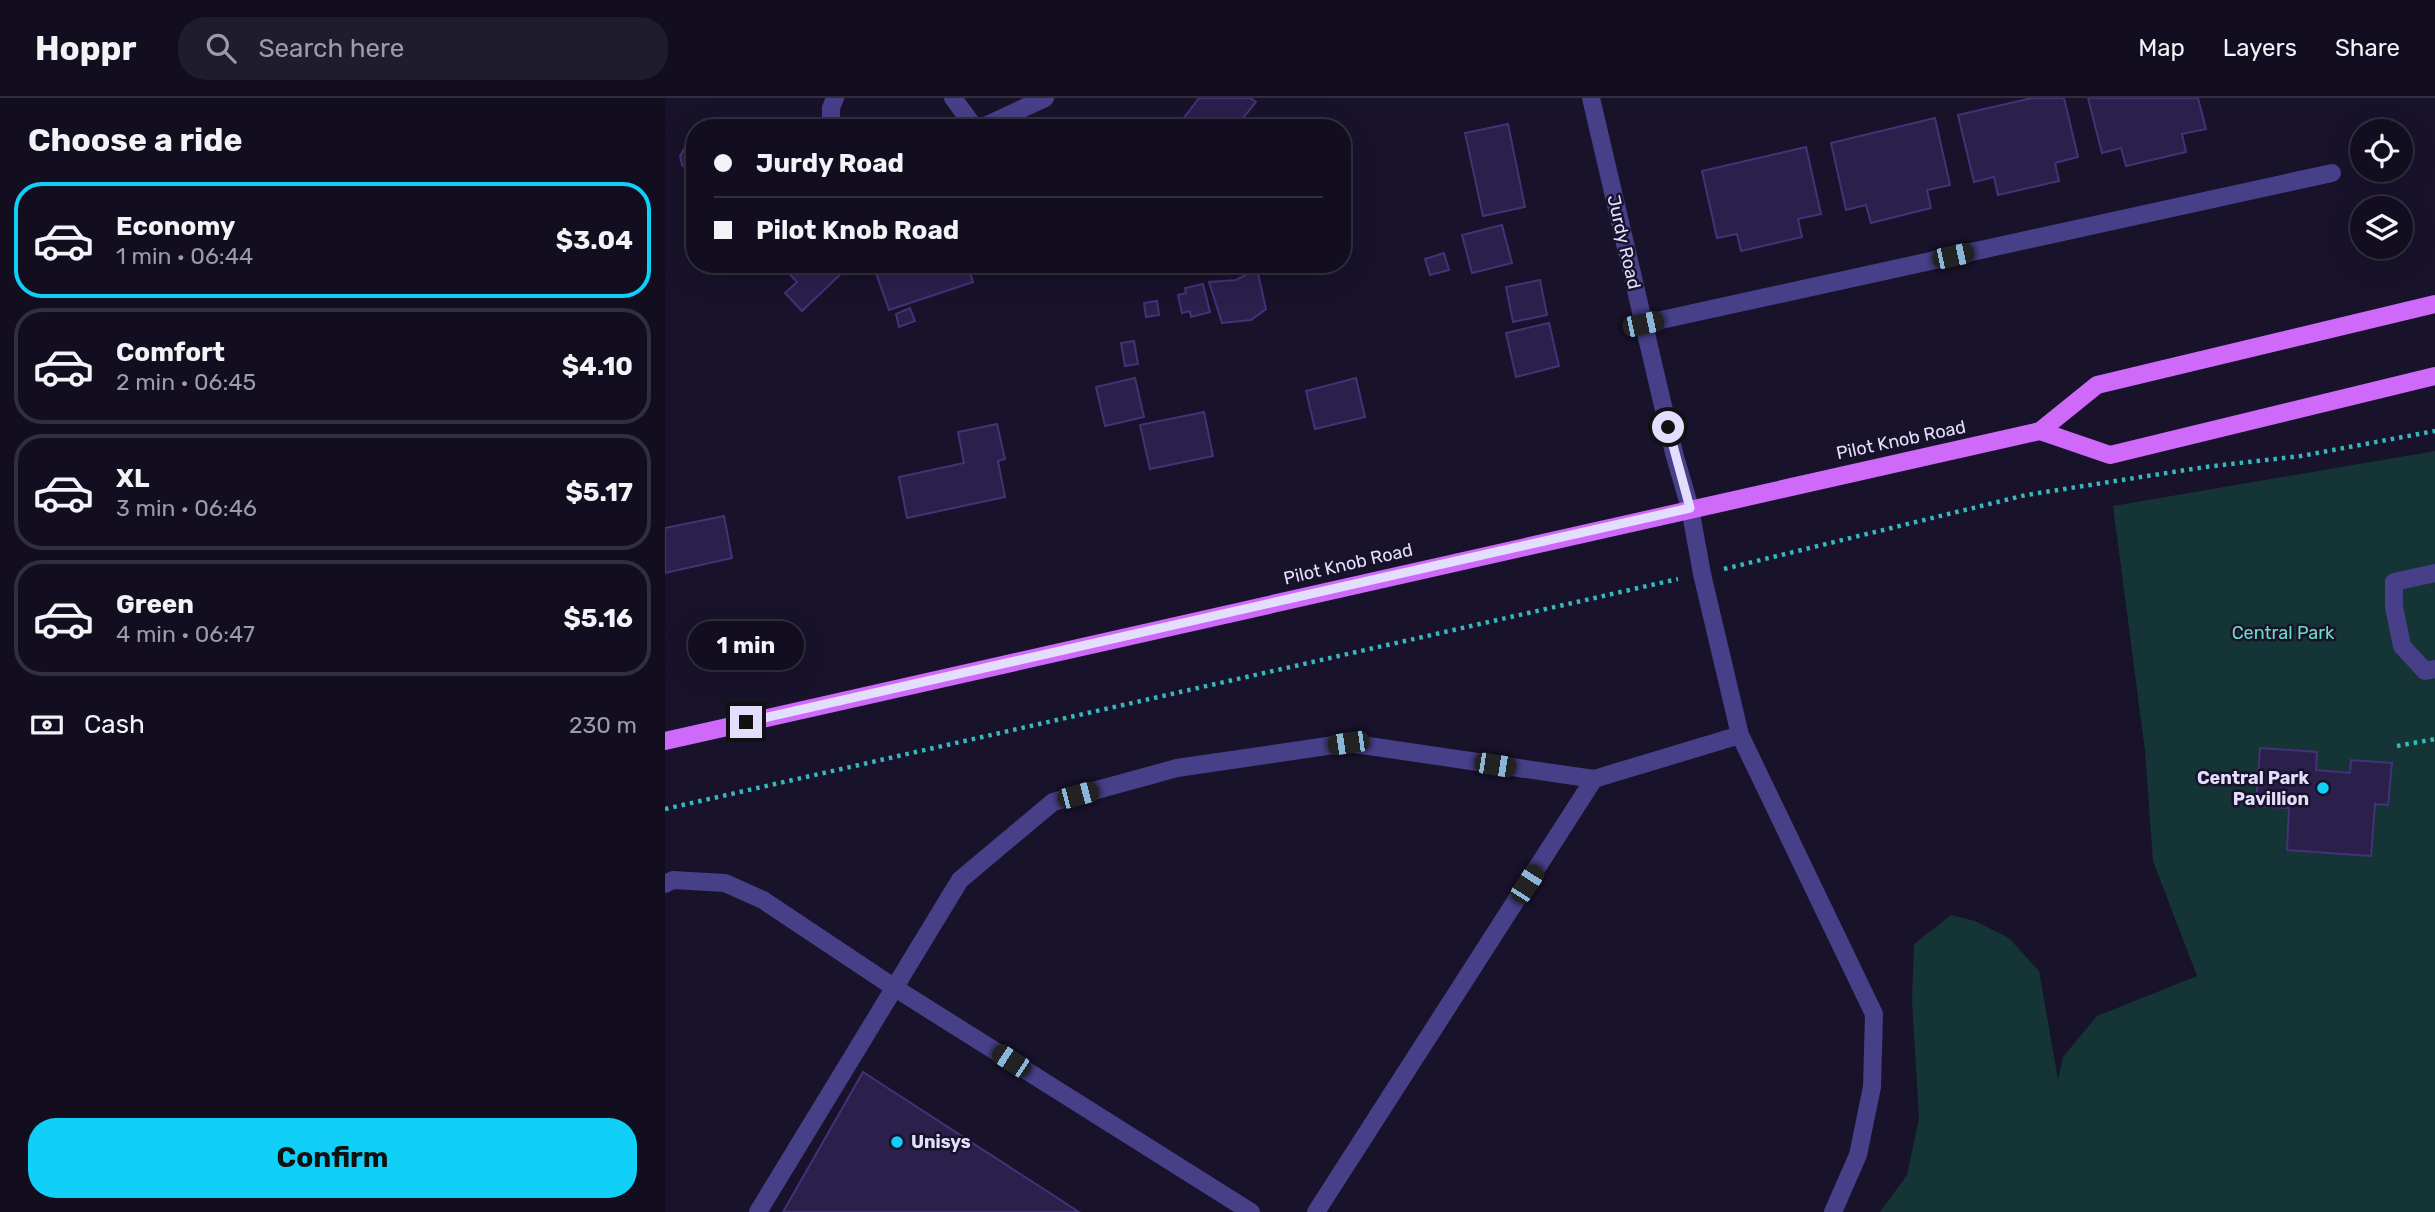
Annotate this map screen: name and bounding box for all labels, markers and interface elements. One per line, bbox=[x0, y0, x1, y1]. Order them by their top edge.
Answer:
search box bbox=[178, 17, 668, 80]
text: Hoppr bbox=[35, 29, 136, 68]
icon: search bbox=[202, 29, 240, 67]
text: Search here bbox=[258, 33, 404, 64]
text: Map bbox=[2138, 34, 2185, 62]
text: Layers bbox=[2223, 34, 2297, 62]
text: Share bbox=[2335, 34, 2400, 62]
map controls bbox=[2350, 119, 2413, 259]
button: locate bbox=[2350, 119, 2413, 182]
text: Choose a ride bbox=[28, 121, 242, 159]
text: Jurdy Road bbox=[756, 148, 904, 179]
street label: Jurdy Road bbox=[1602, 193, 1646, 291]
button: layers bbox=[2350, 196, 2413, 259]
icon: car bbox=[32, 209, 95, 272]
text: Economy bbox=[116, 211, 235, 242]
text: Pilot Knob Road bbox=[756, 215, 959, 246]
text: $3.04 bbox=[556, 225, 633, 256]
car bbox=[1931, 241, 1976, 271]
text: 1 min · 06:44 bbox=[116, 242, 253, 270]
car bbox=[1621, 309, 1666, 339]
icon: car bbox=[32, 335, 95, 398]
text: Comfort bbox=[116, 337, 225, 368]
text: $4.10 bbox=[562, 351, 633, 382]
text: 2 min · 06:45 bbox=[116, 368, 256, 396]
route start bbox=[1652, 411, 1684, 443]
street label: Pilot Knob Road bbox=[1834, 416, 1968, 464]
icon: car bbox=[32, 461, 95, 524]
text: XL bbox=[116, 463, 149, 494]
text: $5.17 bbox=[565, 477, 633, 508]
text: 3 min · 06:46 bbox=[116, 494, 257, 522]
street label: Pilot Knob Road bbox=[1281, 538, 1415, 590]
icon: car bbox=[32, 587, 95, 650]
text: Green bbox=[116, 589, 194, 620]
text: $5.16 bbox=[563, 603, 633, 634]
text: 4 min · 06:47 bbox=[116, 620, 255, 648]
callout: 1 min bbox=[688, 620, 804, 670]
park label: Central Park bbox=[2232, 622, 2335, 644]
text: 1 min bbox=[717, 631, 775, 659]
icon: cash bbox=[28, 706, 66, 744]
route end bbox=[730, 706, 762, 738]
text: Cash bbox=[84, 709, 145, 740]
text: 230 m bbox=[569, 711, 637, 739]
car bbox=[1326, 730, 1371, 756]
car bbox=[1473, 751, 1518, 779]
place label: Central Park Pavillion bbox=[2197, 767, 2309, 810]
car bbox=[1055, 779, 1102, 811]
marker: Central Park Pavillion bbox=[2315, 780, 2331, 796]
car bbox=[1507, 861, 1548, 907]
car bbox=[988, 1041, 1035, 1081]
button: Confirm bbox=[28, 1118, 637, 1198]
place label: Unisys bbox=[911, 1131, 971, 1153]
marker: Unisys bbox=[889, 1134, 905, 1150]

